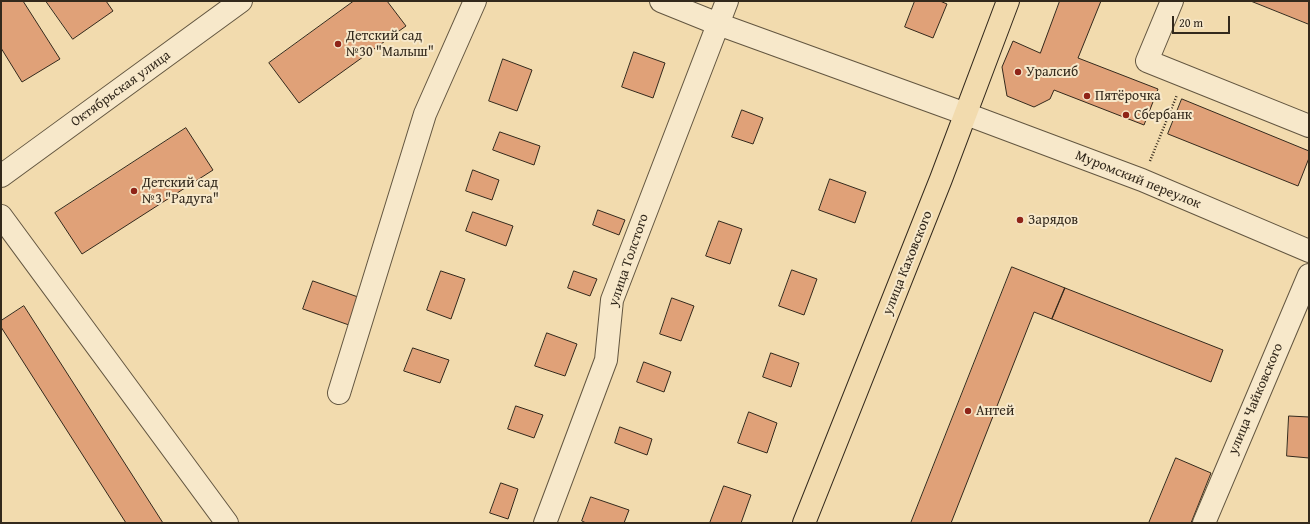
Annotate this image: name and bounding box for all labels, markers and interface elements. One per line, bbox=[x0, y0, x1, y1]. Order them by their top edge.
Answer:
scale bar bbox=[1174, 8, 1232, 34]
text: 20 m bbox=[1179, 14, 1203, 31]
place label: Детский сад №30 "Малыш" bbox=[346, 28, 434, 60]
marker: Детский сад №30 "Малыш" bbox=[333, 39, 343, 49]
street label: Октябрьская улица bbox=[68, 47, 174, 131]
place label: Уралсиб bbox=[1026, 64, 1078, 80]
marker: Уралсиб bbox=[1013, 67, 1023, 77]
place label: Пятёрочка bbox=[1095, 88, 1161, 104]
marker: Пятёрочка bbox=[1082, 91, 1092, 101]
place label: Сбербанк bbox=[1134, 107, 1192, 123]
marker: Сбербанк bbox=[1121, 110, 1131, 120]
street label: Муромский переулок bbox=[1073, 147, 1203, 213]
place label: Детский сад №3 "Радуга" bbox=[142, 175, 219, 208]
marker: Детский сад №3 "Радуга" bbox=[129, 186, 139, 196]
street label: улица Каховского bbox=[879, 208, 937, 318]
street label: улица Толстого bbox=[605, 212, 653, 308]
place label: Зарядов bbox=[1028, 212, 1078, 228]
marker: Зарядов bbox=[1015, 215, 1025, 225]
street label: улица Чайковского bbox=[1225, 341, 1287, 457]
place label: Антей bbox=[976, 403, 1014, 419]
marker: Антей bbox=[963, 406, 973, 416]

